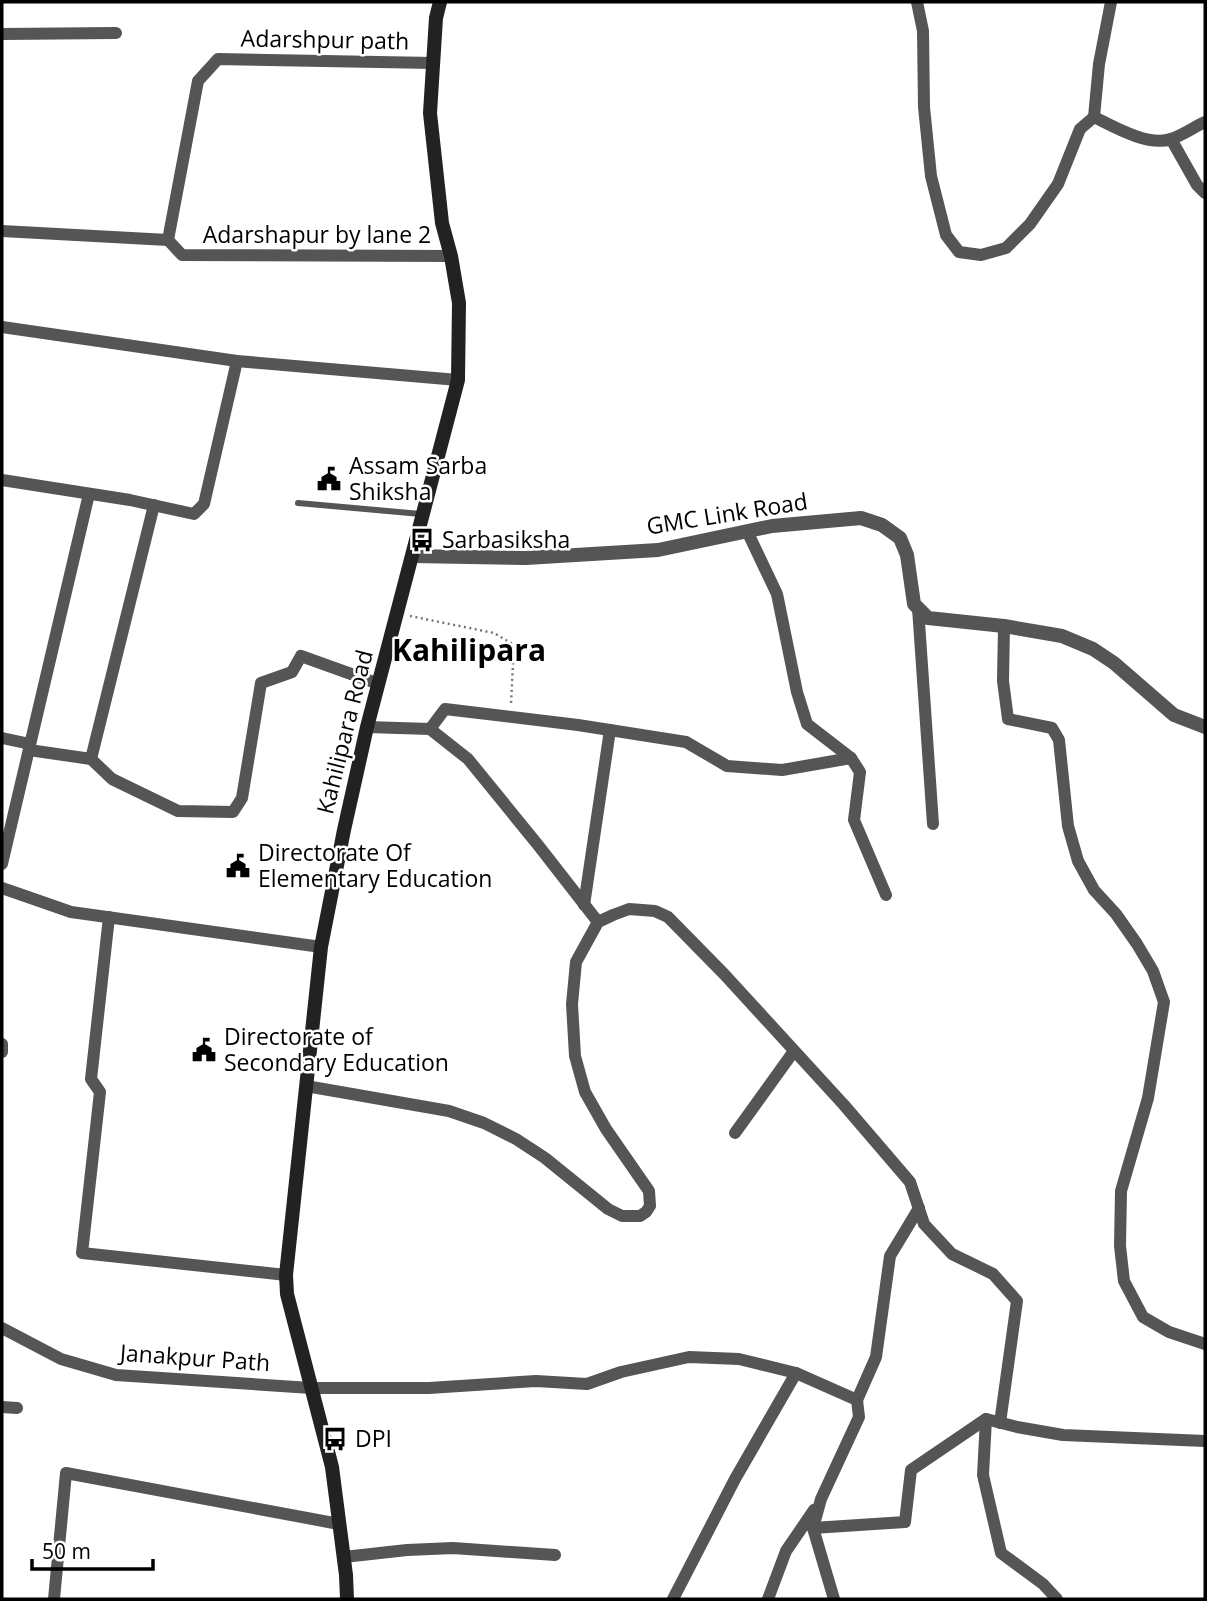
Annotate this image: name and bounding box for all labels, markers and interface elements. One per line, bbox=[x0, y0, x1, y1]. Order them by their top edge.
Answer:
street label: Adarshpur path bbox=[240, 22, 410, 56]
street label: Adarshapur by lane 2 bbox=[203, 218, 431, 250]
place label: Assam Sarba Shiksha bbox=[349, 449, 487, 507]
public building icon: Assam Sarba Shiksha bbox=[315, 465, 343, 493]
street label: GMC Link Road bbox=[644, 484, 810, 542]
place label: Sarbasiksha bbox=[442, 523, 570, 555]
bus stop icon: Sarbasiksha bbox=[408, 526, 436, 554]
district label: Kahilipara bbox=[392, 629, 546, 670]
street label: Kahilipara Road bbox=[308, 646, 380, 817]
place label: Directorate Of Elementary Education bbox=[258, 836, 492, 894]
public building icon: Directorate Of Elementary Education bbox=[224, 852, 252, 880]
place label: Directorate of Secondary Education bbox=[224, 1020, 449, 1078]
public building icon: Directorate of Secondary Education bbox=[190, 1036, 218, 1064]
street label: Janakpur Path bbox=[117, 1336, 271, 1378]
place label: DPI bbox=[355, 1422, 392, 1454]
bus stop icon: DPI bbox=[321, 1425, 349, 1453]
scale bar bbox=[32, 1528, 152, 1572]
text: 50 m bbox=[42, 1537, 91, 1565]

